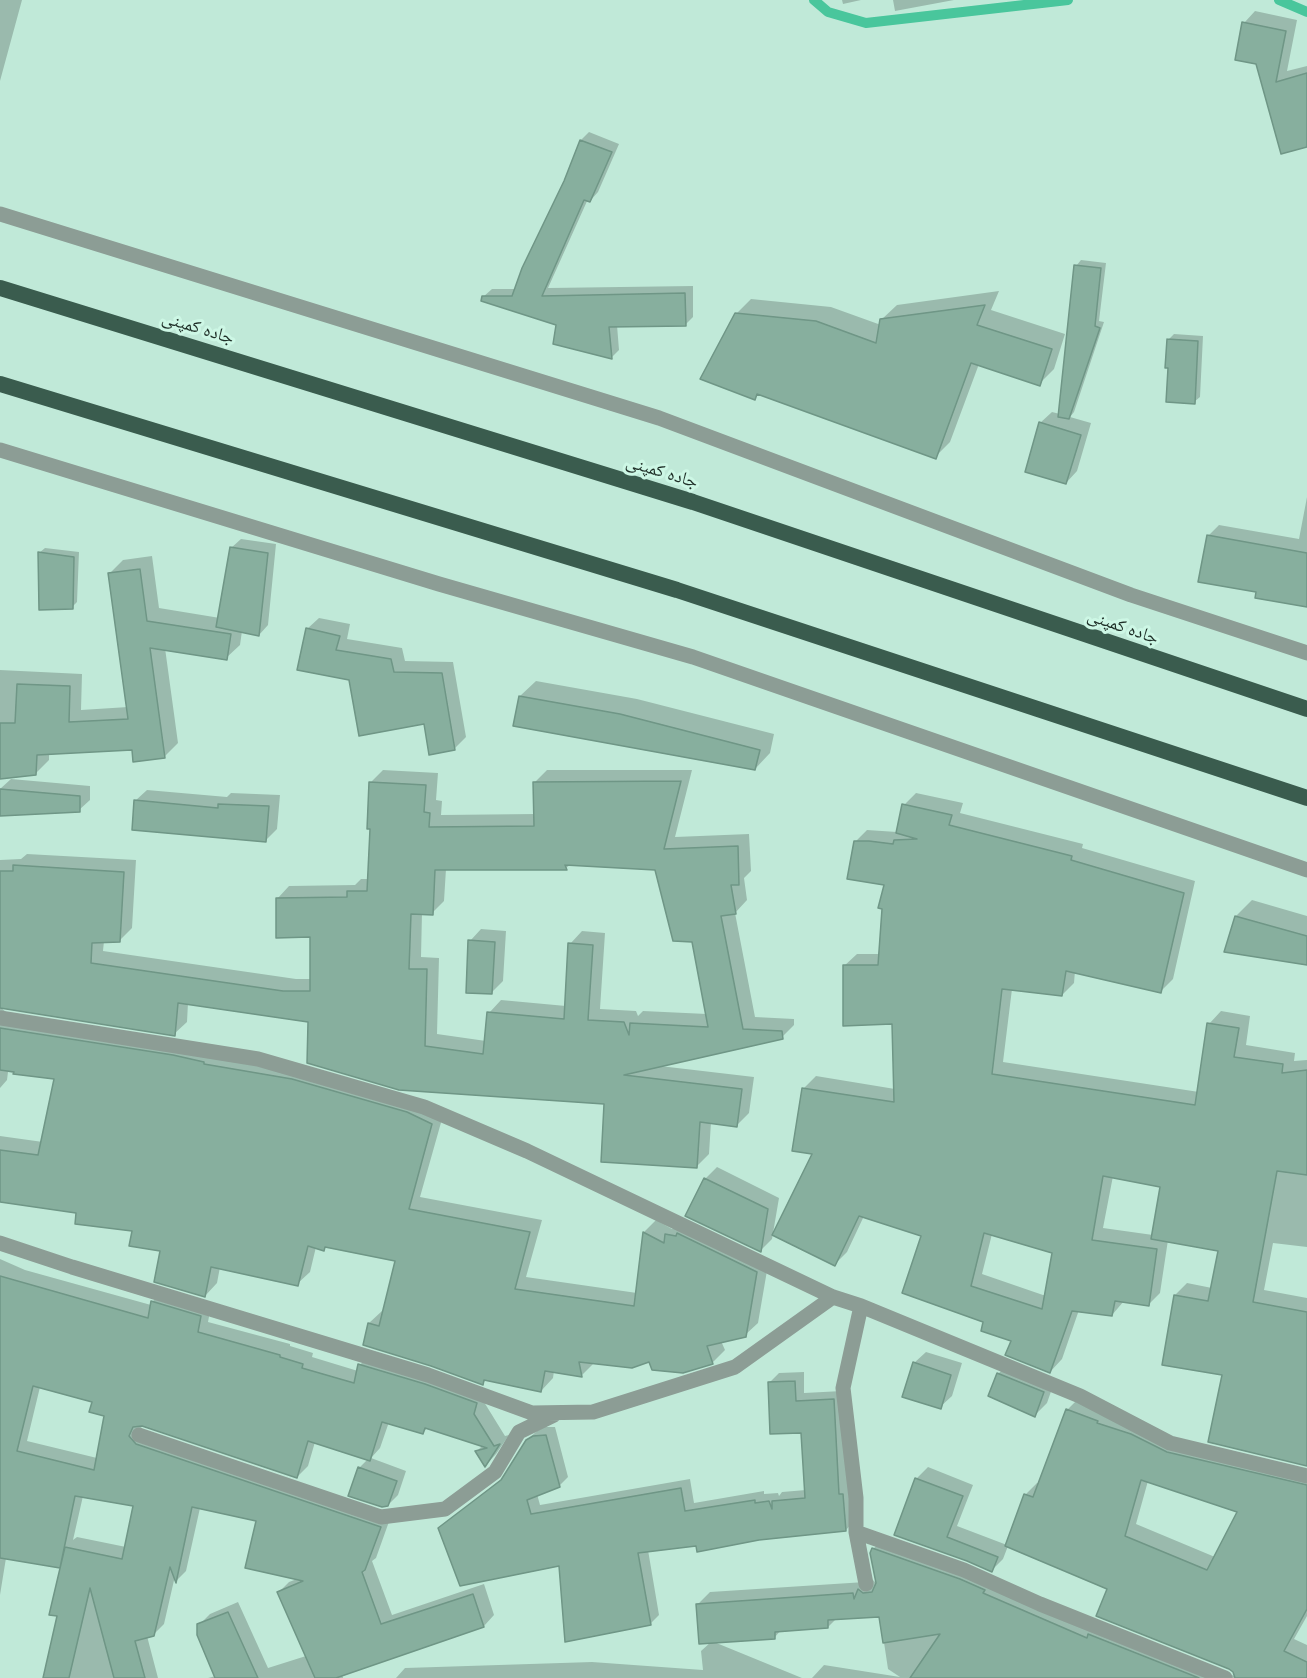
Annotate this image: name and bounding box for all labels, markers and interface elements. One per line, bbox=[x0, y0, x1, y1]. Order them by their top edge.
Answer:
street label: جاده کمپنی bbox=[159, 307, 237, 349]
street label: جاده کمپنی bbox=[623, 451, 701, 493]
street label: جاده کمپنی bbox=[1085, 605, 1161, 649]

